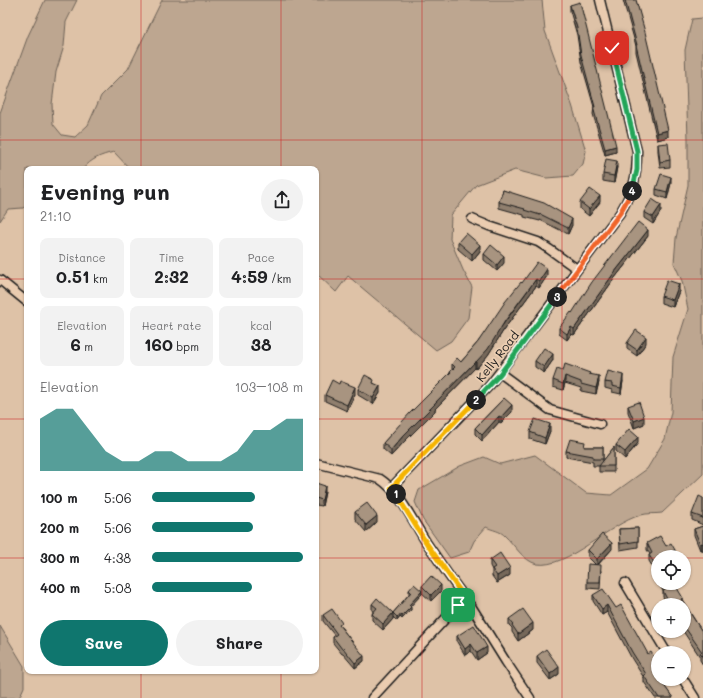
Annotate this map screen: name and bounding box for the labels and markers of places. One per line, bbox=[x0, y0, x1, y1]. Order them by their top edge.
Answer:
pin bbox=[595, 31, 629, 65]
pin: 4 bbox=[622, 181, 642, 201]
pin: 3 bbox=[547, 287, 567, 307]
pin: 2 bbox=[466, 390, 486, 410]
pin: 1 bbox=[386, 484, 406, 504]
pin bbox=[441, 588, 475, 622]

